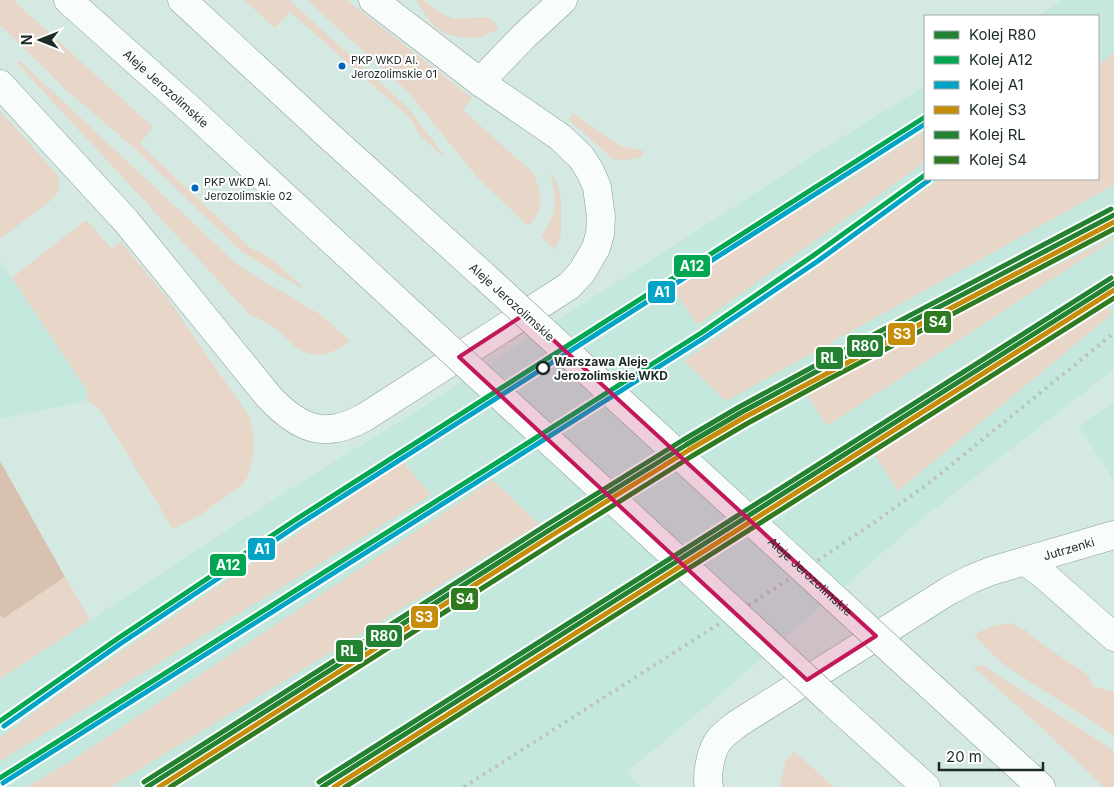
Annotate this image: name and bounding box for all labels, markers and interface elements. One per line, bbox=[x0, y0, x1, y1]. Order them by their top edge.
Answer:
north arrow bbox=[15, 15, 65, 65]
legend bbox=[924, 15, 1099, 180]
text: Kolej R80 bbox=[969, 25, 1036, 44]
text: N bbox=[18, 35, 35, 45]
street label: Aleje Jerozolimskie bbox=[121, 46, 212, 130]
text: Kolej A12 bbox=[969, 50, 1033, 69]
place label: PKP WKD Al. Jerozolimskie 01 bbox=[351, 53, 437, 81]
marker: PKP WKD Al. Jerozolimskie 01 bbox=[337, 61, 347, 71]
text: Kolej A1 bbox=[969, 75, 1024, 94]
text: Kolej S3 bbox=[969, 100, 1027, 119]
text: Kolej RL bbox=[969, 125, 1026, 144]
text: Kolej S4 bbox=[969, 150, 1027, 169]
place label: PKP WKD Al. Jerozolimskie 02 bbox=[204, 175, 292, 203]
marker: PKP WKD Al. Jerozolimskie 02 bbox=[190, 183, 200, 193]
line badge: A12 bbox=[673, 254, 711, 278]
text: A12 bbox=[680, 257, 704, 274]
street label: Aleje Jerozolimskie bbox=[466, 260, 558, 344]
line badge: A1 bbox=[647, 280, 676, 304]
text: A1 bbox=[654, 283, 670, 300]
line badge: S4 bbox=[923, 310, 952, 334]
text: S4 bbox=[929, 313, 947, 330]
line badge: S3 bbox=[887, 322, 916, 346]
text: S3 bbox=[893, 325, 911, 342]
line badge: R80 bbox=[846, 334, 884, 358]
text: R80 bbox=[851, 337, 879, 354]
line badge: RL bbox=[815, 346, 844, 370]
text: RL bbox=[820, 349, 838, 366]
place label: Warszawa Aleje Jerozolimskie WKD bbox=[554, 354, 668, 383]
marker: Warszawa Aleje Jerozolimskie WKD bbox=[536, 361, 550, 375]
street label: Aleje Jerozolimskie bbox=[765, 534, 856, 619]
street label: Jutrzenki bbox=[1041, 534, 1096, 563]
line badge: A1 bbox=[247, 537, 276, 561]
text: A1 bbox=[254, 540, 270, 557]
line badge: A12 bbox=[209, 553, 247, 577]
text: A12 bbox=[216, 556, 240, 573]
line badge: S4 bbox=[450, 587, 479, 611]
text: S4 bbox=[456, 590, 474, 607]
line badge: S3 bbox=[410, 605, 439, 629]
text: S3 bbox=[415, 608, 433, 625]
line badge: R80 bbox=[365, 624, 403, 648]
text: R80 bbox=[370, 627, 398, 644]
line badge: RL bbox=[335, 639, 364, 663]
text: RL bbox=[340, 642, 358, 659]
scale bar bbox=[939, 740, 1043, 772]
text: 20 m bbox=[946, 747, 982, 766]

